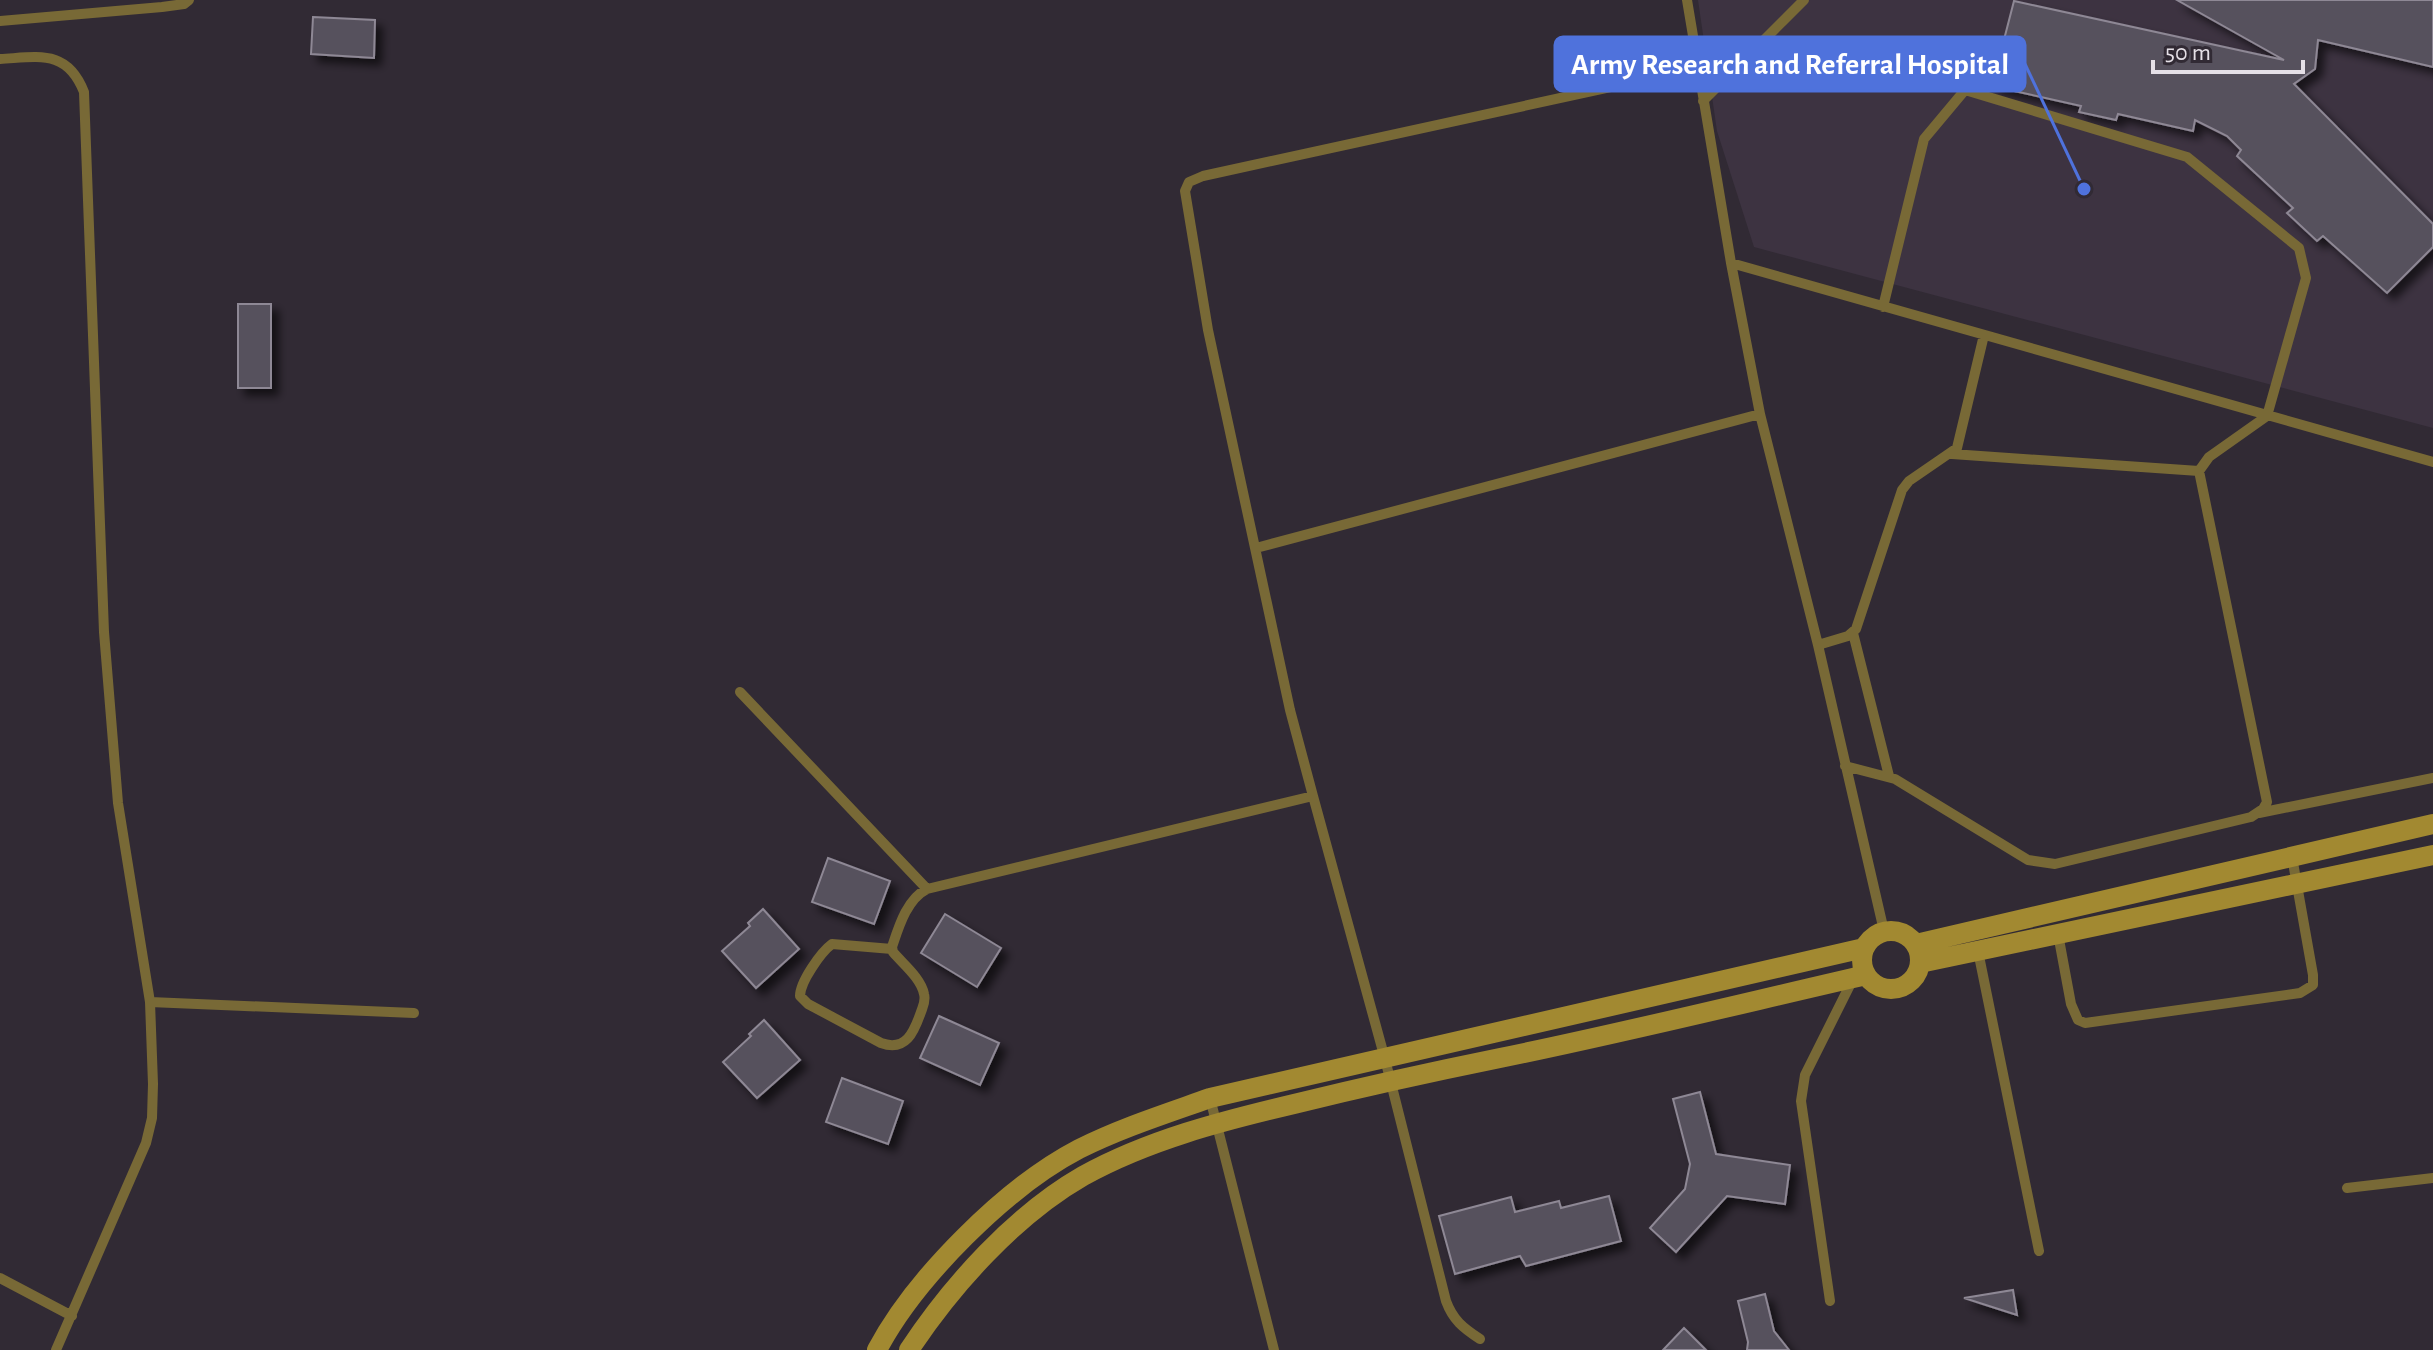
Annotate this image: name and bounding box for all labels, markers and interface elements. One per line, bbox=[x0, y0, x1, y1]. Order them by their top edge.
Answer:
scale bar bbox=[2153, 24, 2303, 74]
callout: Army Research and Referral Hospital bbox=[1555, 37, 2025, 91]
text: 50 m bbox=[2165, 41, 2211, 65]
text: Army Research and Referral Hospital bbox=[1571, 50, 2009, 80]

